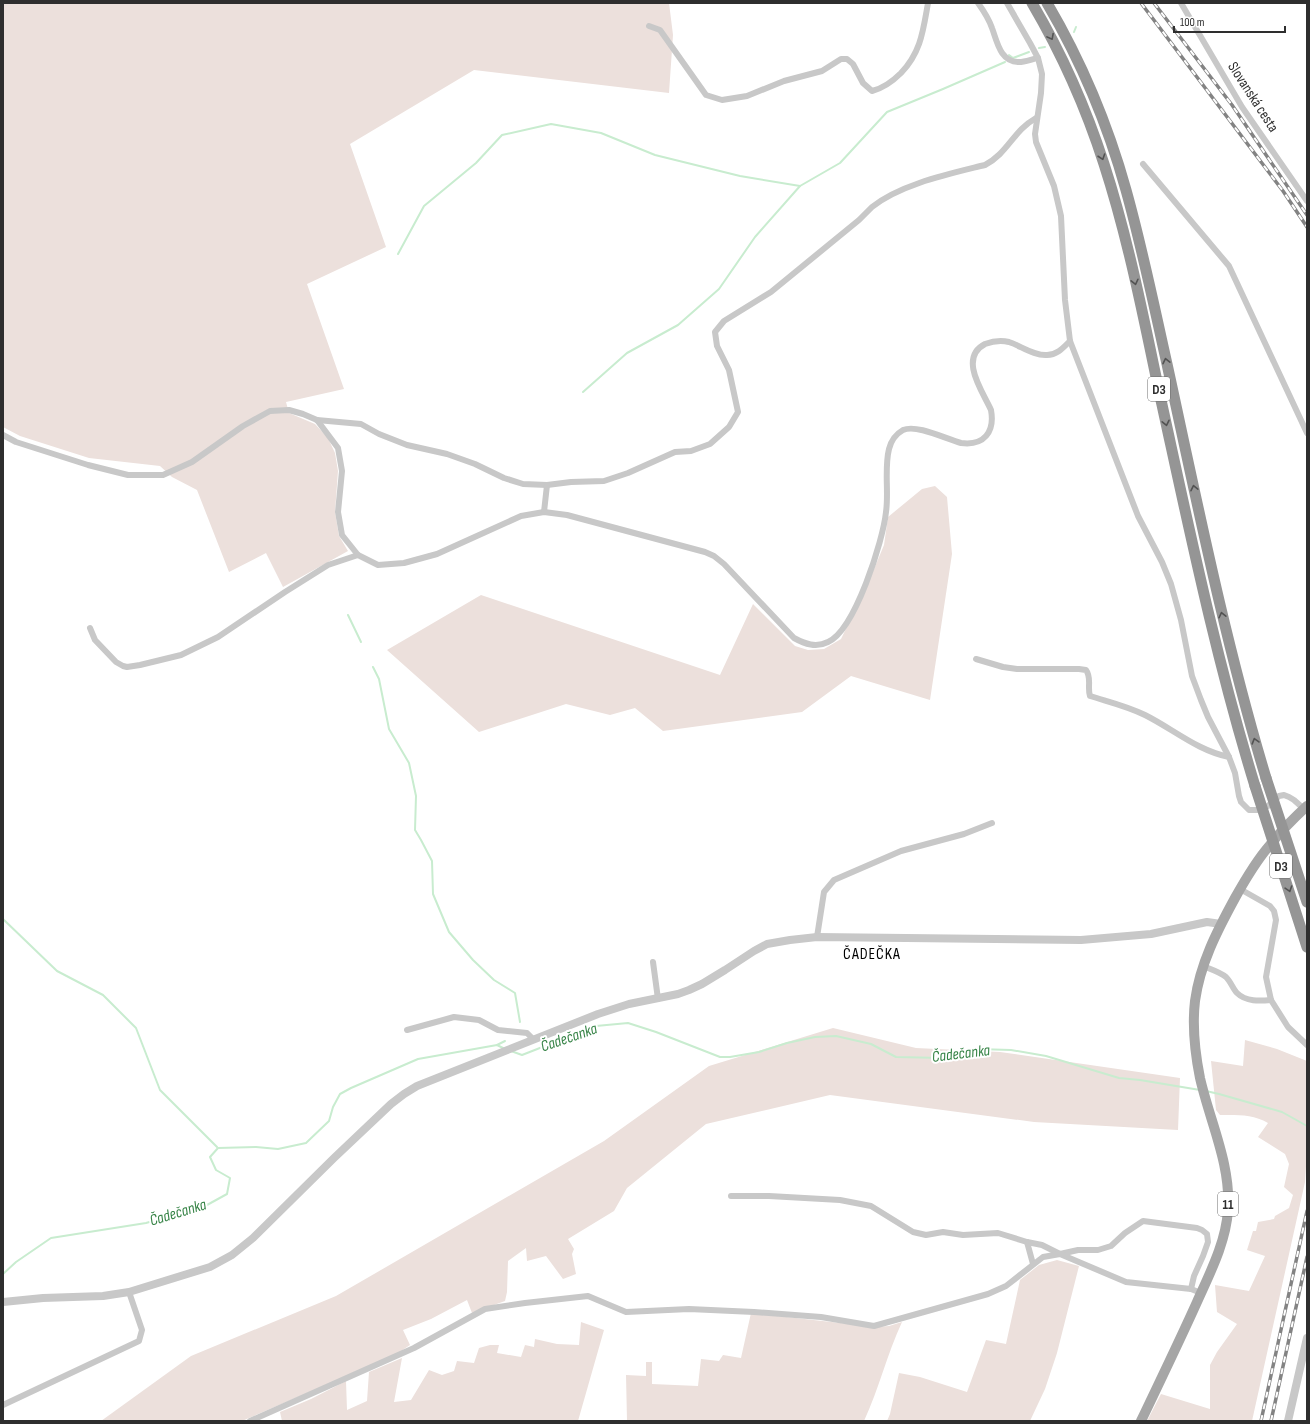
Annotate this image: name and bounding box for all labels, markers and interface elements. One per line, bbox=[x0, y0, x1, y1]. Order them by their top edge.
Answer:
scale bar bbox=[1174, 8, 1285, 34]
text: 100 m bbox=[1180, 15, 1205, 30]
one-way arrow bbox=[1046, 33, 1054, 40]
street label: Slovanská cesta bbox=[1223, 58, 1283, 136]
one-way arrow bbox=[1097, 153, 1106, 160]
one-way arrow bbox=[1131, 279, 1139, 285]
one-way arrow bbox=[1163, 358, 1171, 364]
road number: D3 bbox=[1148, 377, 1170, 401]
one-way arrow bbox=[1162, 420, 1170, 426]
one-way arrow bbox=[1191, 485, 1199, 491]
one-way arrow bbox=[1219, 612, 1227, 618]
one-way arrow bbox=[1251, 738, 1260, 745]
road number: D3 bbox=[1270, 854, 1292, 878]
one-way arrow bbox=[1284, 886, 1293, 893]
district label: ČADEČKA bbox=[843, 945, 901, 964]
water label: Čadečanka bbox=[538, 1019, 600, 1056]
water label: Čadečanka bbox=[931, 1041, 992, 1067]
road number: 11 bbox=[1218, 1192, 1238, 1216]
water label: Čadečanka bbox=[147, 1195, 209, 1231]

